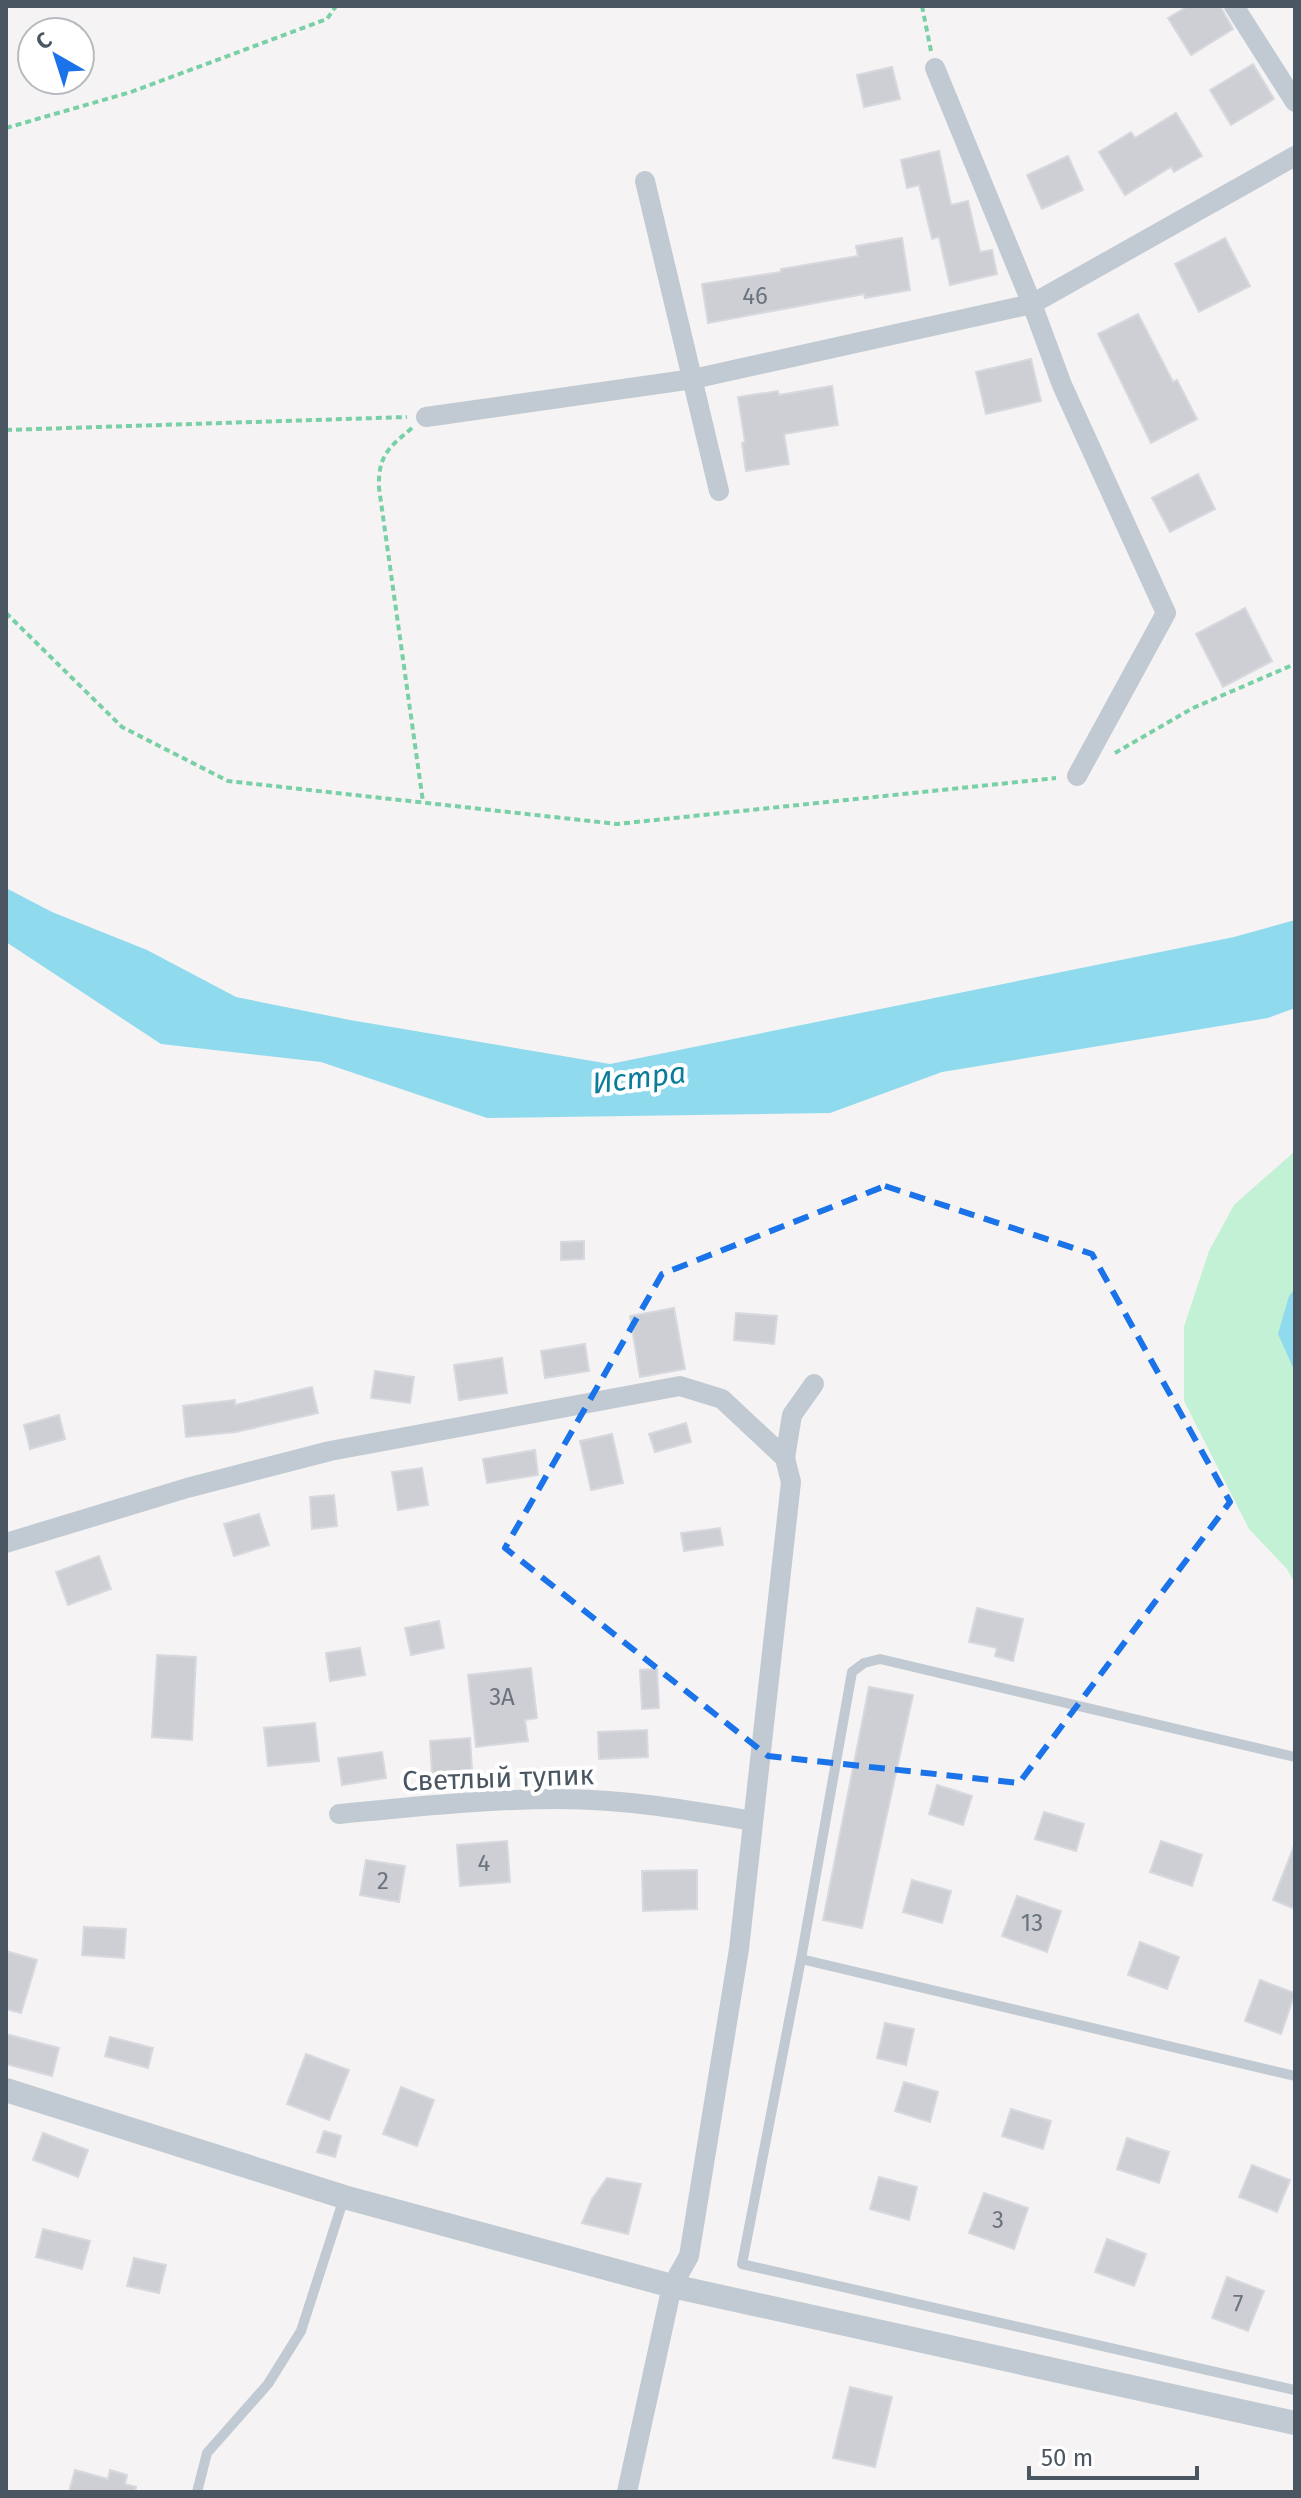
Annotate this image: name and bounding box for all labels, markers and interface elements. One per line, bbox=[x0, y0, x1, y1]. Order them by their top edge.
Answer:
north arrow bbox=[16, 16, 96, 96]
text: С bbox=[30, 26, 57, 55]
house number: 46 bbox=[742, 282, 768, 310]
water label: Истра bbox=[590, 1054, 688, 1102]
house number: 3А bbox=[489, 1683, 515, 1711]
street label: Светлый тупик bbox=[402, 1758, 595, 1798]
house number: 4 bbox=[478, 1849, 491, 1877]
house number: 2 bbox=[377, 1867, 389, 1895]
house number: 13 bbox=[1021, 1909, 1043, 1937]
house number: 3 bbox=[992, 2206, 1004, 2234]
house number: 7 bbox=[1233, 2290, 1243, 2318]
scale bar bbox=[1029, 2430, 1197, 2480]
text: 50 m bbox=[1041, 2444, 1093, 2472]

